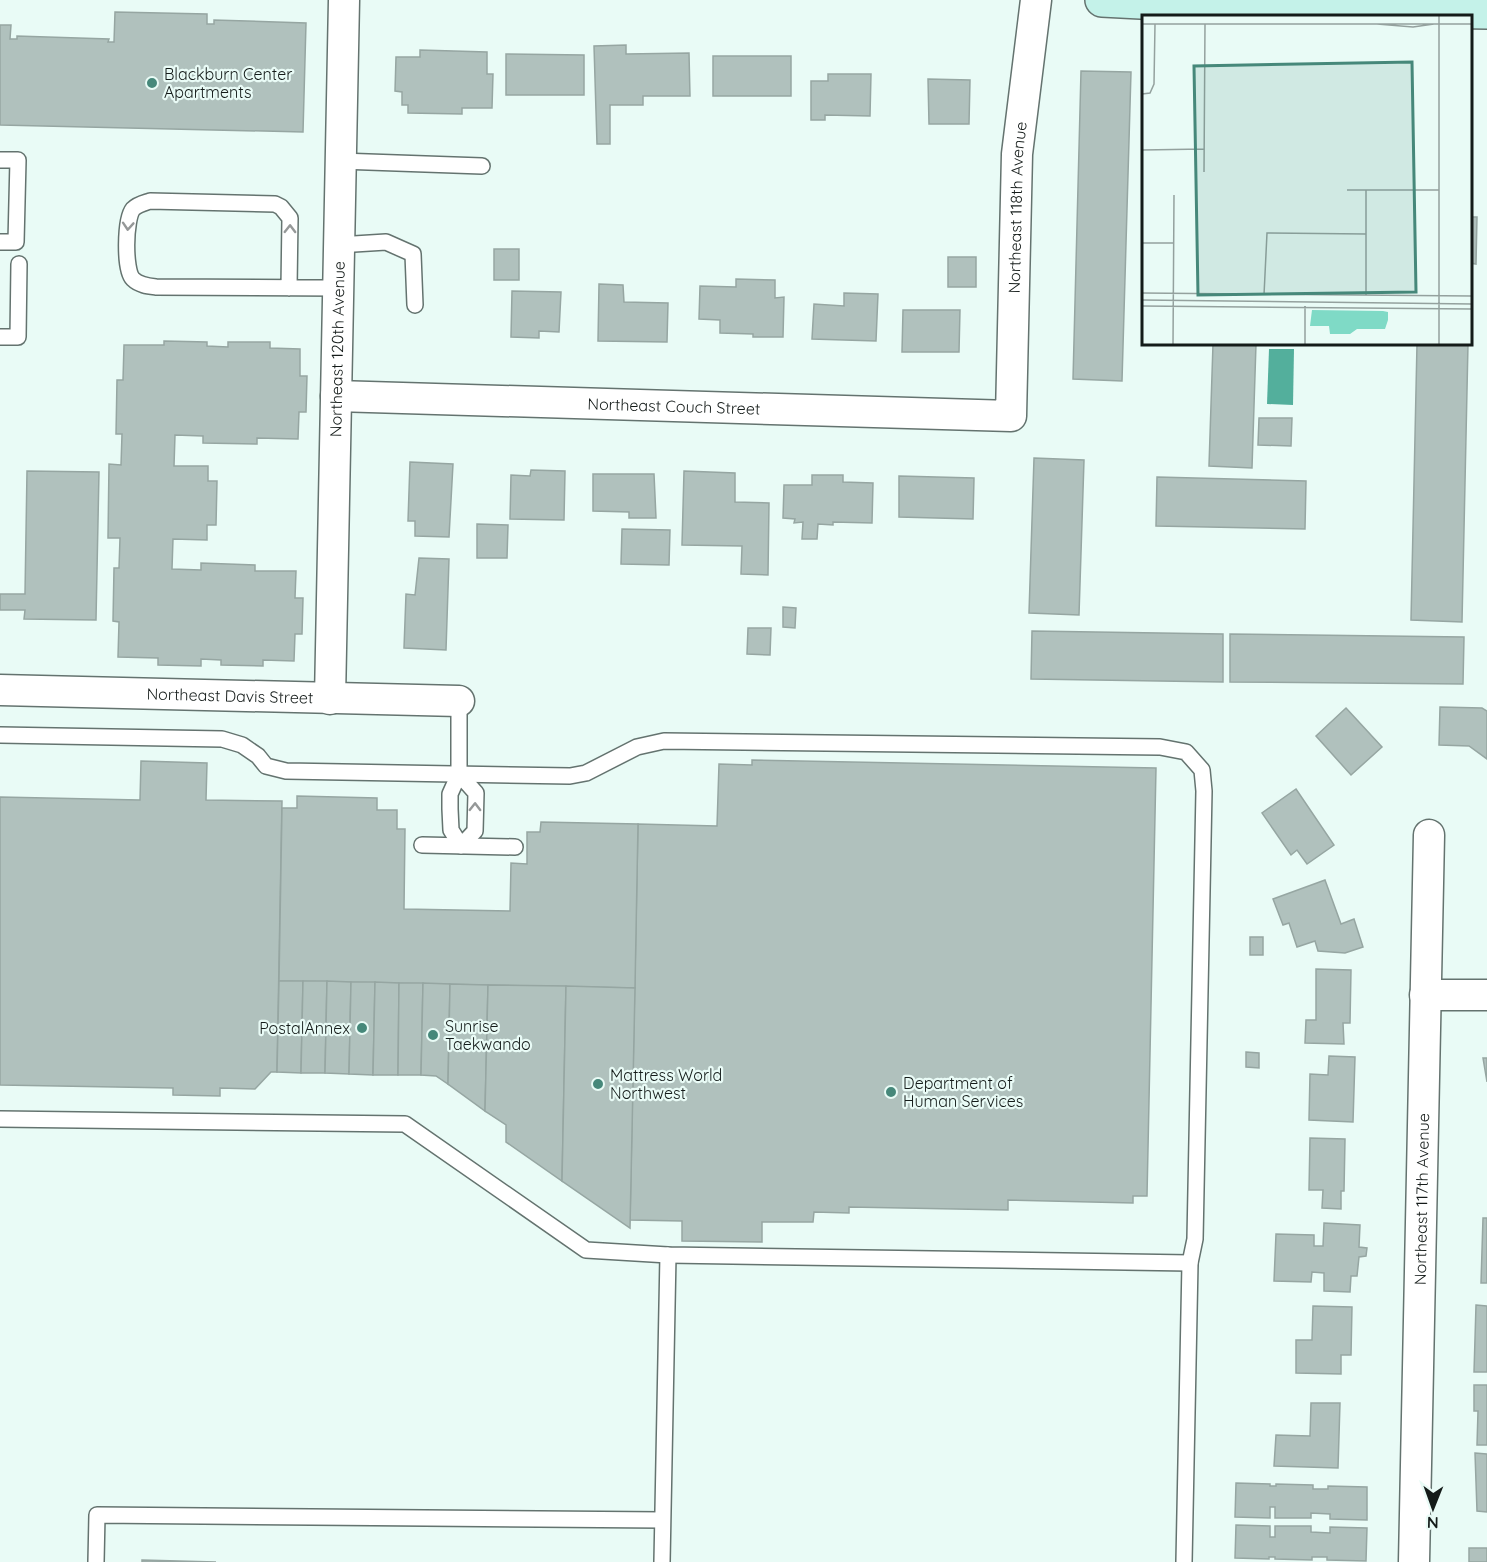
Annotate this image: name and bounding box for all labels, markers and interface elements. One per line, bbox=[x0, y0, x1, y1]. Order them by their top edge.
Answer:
inset map bbox=[1142, 15, 1472, 345]
place label: Blackburn Center Apartments bbox=[164, 64, 292, 102]
marker: Blackburn Center Apartments bbox=[145, 76, 159, 90]
street label: Northeast 118th Avenue bbox=[1004, 120, 1031, 294]
one-way arrow bbox=[122, 222, 135, 231]
one-way arrow bbox=[283, 225, 296, 234]
street label: Northeast 120th Avenue bbox=[325, 261, 349, 437]
street label: Northeast Couch Street bbox=[587, 393, 761, 419]
street label: Northeast Davis Street bbox=[146, 684, 314, 708]
one-way arrow bbox=[469, 802, 481, 811]
place label: Sunrise Taekwando bbox=[445, 1016, 531, 1054]
place label: PostalAnnex bbox=[259, 1018, 350, 1038]
marker: PostalAnnex bbox=[355, 1021, 369, 1035]
marker: Sunrise Taekwando bbox=[426, 1028, 440, 1042]
place label: Mattress World Northwest bbox=[610, 1065, 722, 1103]
place label: Department of Human Services bbox=[903, 1073, 1023, 1111]
marker: Mattress World Northwest bbox=[591, 1077, 605, 1091]
marker: Department of Human Services bbox=[884, 1085, 898, 1099]
street label: Northeast 117th Avenue bbox=[1410, 1113, 1433, 1285]
north arrow bbox=[1403, 1478, 1463, 1538]
text: N bbox=[1427, 1513, 1439, 1533]

